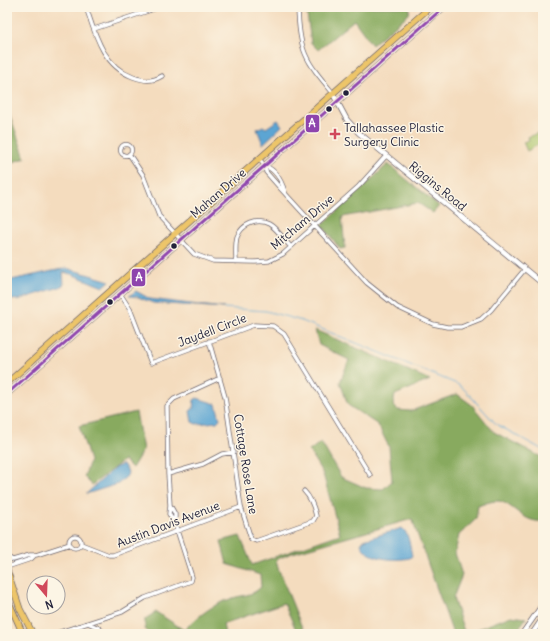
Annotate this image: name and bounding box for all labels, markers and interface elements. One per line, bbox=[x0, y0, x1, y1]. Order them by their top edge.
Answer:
unlabelled marker bbox=[341, 88, 351, 98]
unlabelled marker bbox=[324, 104, 334, 114]
line badge: A bbox=[305, 114, 320, 133]
text: A bbox=[308, 116, 316, 130]
place label: Tallahassee Plastic Surgery Clinic bbox=[344, 120, 444, 149]
marker: Tallahassee Plastic Surgery Clinic bbox=[329, 128, 341, 140]
street label: Riggins Road bbox=[406, 158, 470, 214]
street label: Mahan Drive bbox=[187, 165, 249, 221]
street label: Mitcham Drive bbox=[267, 191, 337, 253]
unlabelled marker bbox=[169, 241, 179, 251]
line badge: A bbox=[131, 268, 146, 287]
text: A bbox=[135, 270, 143, 284]
unlabelled marker bbox=[105, 297, 115, 307]
street label: Jaydell Circle bbox=[176, 310, 248, 350]
street label: Cottage Rose Lane bbox=[231, 413, 261, 515]
street label: Austin Davis Avenue bbox=[114, 497, 222, 551]
north arrow bbox=[26, 575, 66, 615]
text: N bbox=[43, 597, 55, 612]

